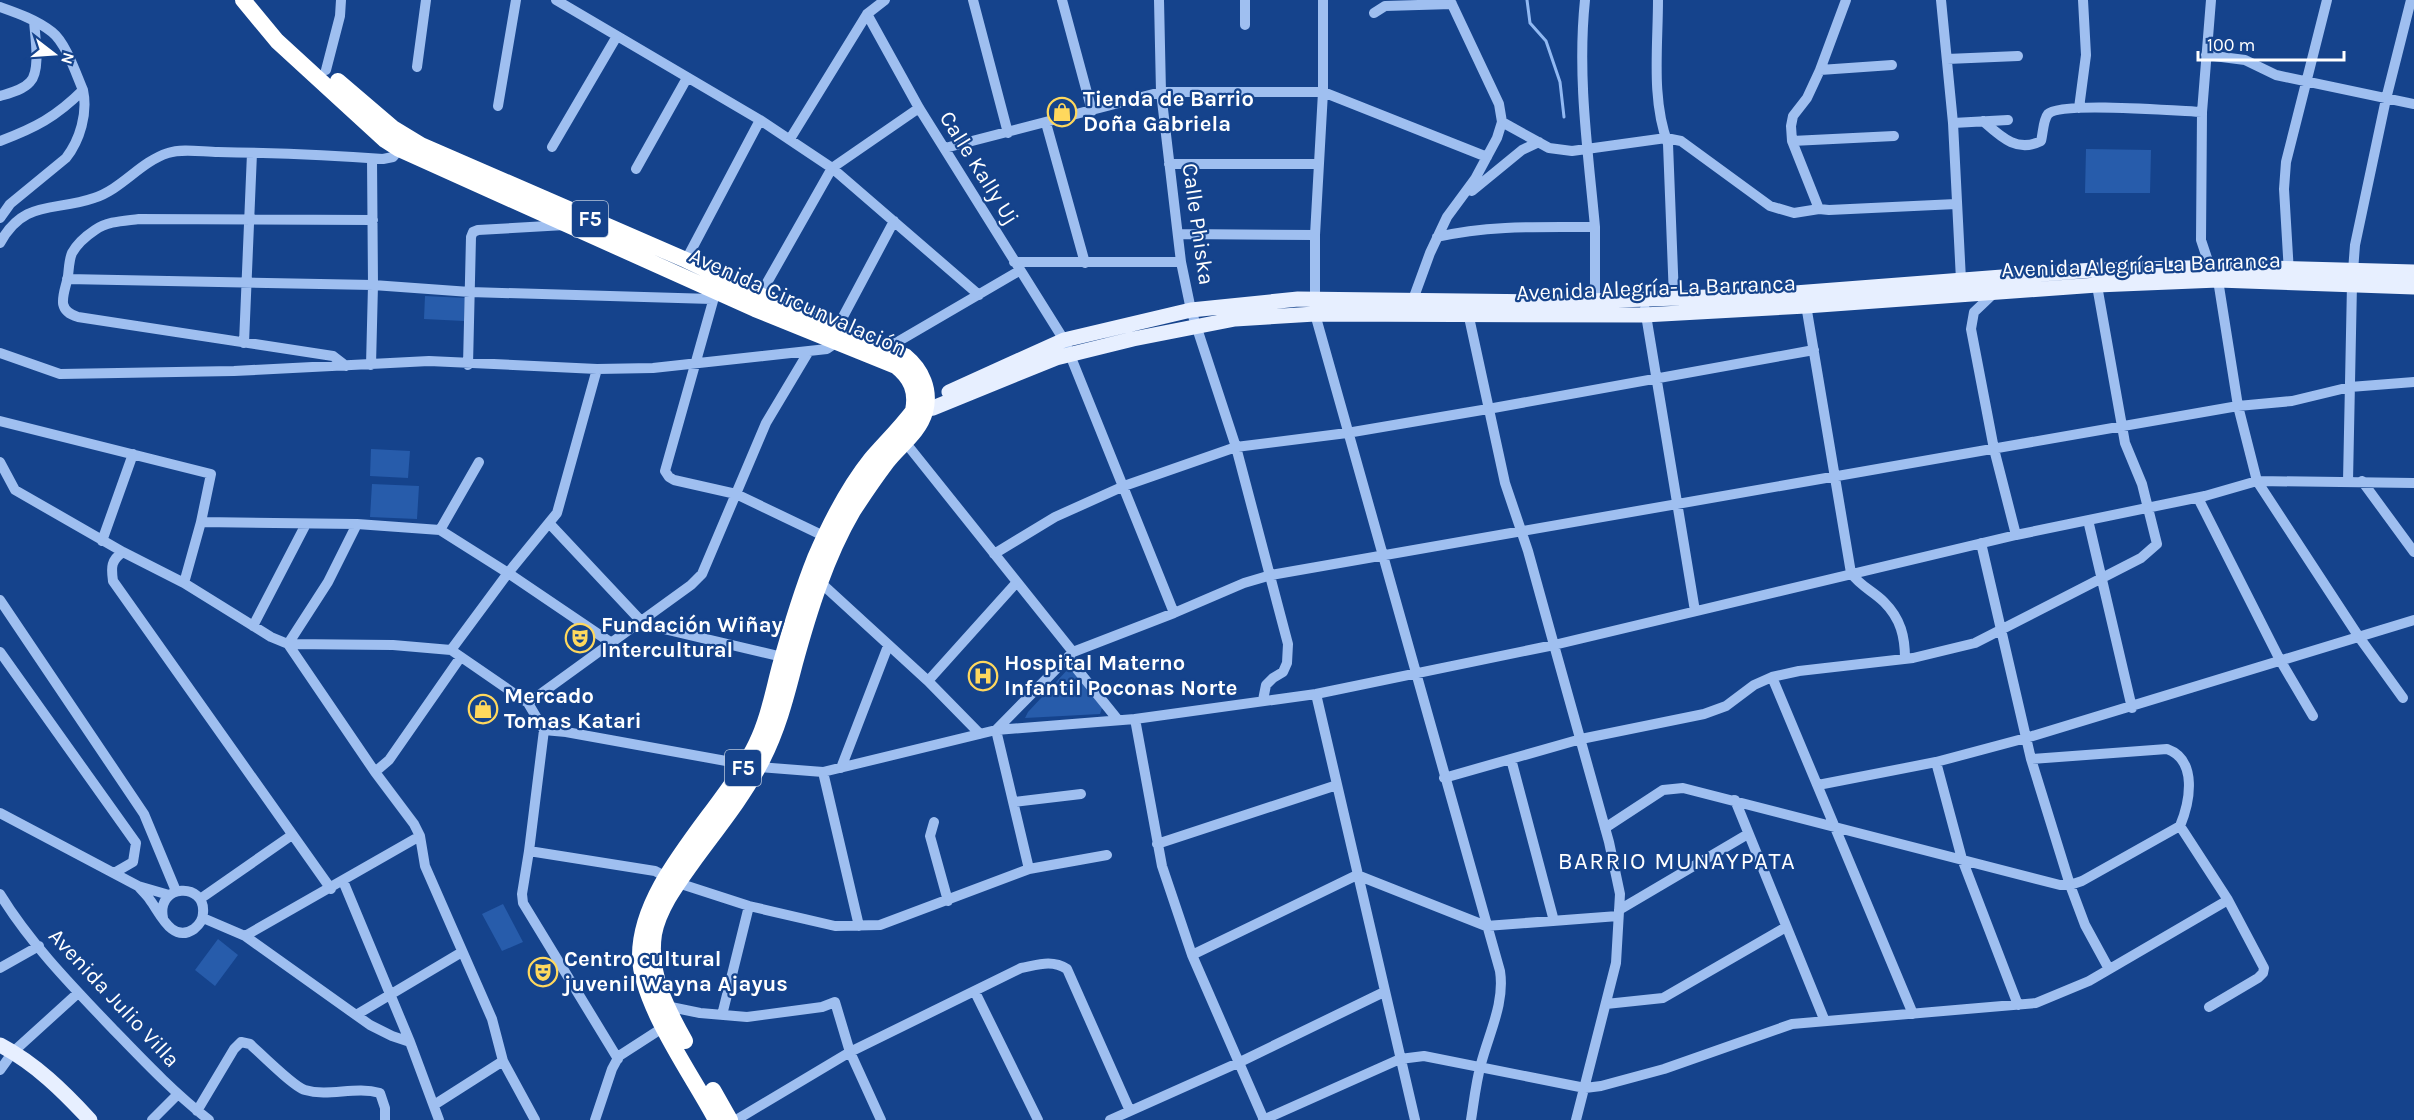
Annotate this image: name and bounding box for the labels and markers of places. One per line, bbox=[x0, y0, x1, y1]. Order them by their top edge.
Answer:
place label: Tienda de Barrio Doña Gabriela bbox=[1083, 86, 1254, 137]
shop icon: Tienda de Barrio Doña Gabriela bbox=[1046, 96, 1078, 128]
place label: Fundación Wiñay Intercultural bbox=[601, 612, 783, 663]
theatre icon: Fundación Wiñay Intercultural bbox=[564, 622, 596, 654]
place label: Hospital Materno Infantil Poconas Norte bbox=[1004, 650, 1238, 701]
hospital icon: Hospital Materno Infantil Poconas Norte bbox=[967, 660, 999, 692]
place label: Mercado Tomas Katari bbox=[504, 683, 642, 734]
shop icon: Mercado Tomas Katari bbox=[467, 693, 499, 725]
place label: Centro cultural juvenil Wayna Ajayus bbox=[562, 946, 788, 997]
theatre icon: Centro cultural juvenil Wayna Ajayus bbox=[527, 956, 559, 988]

